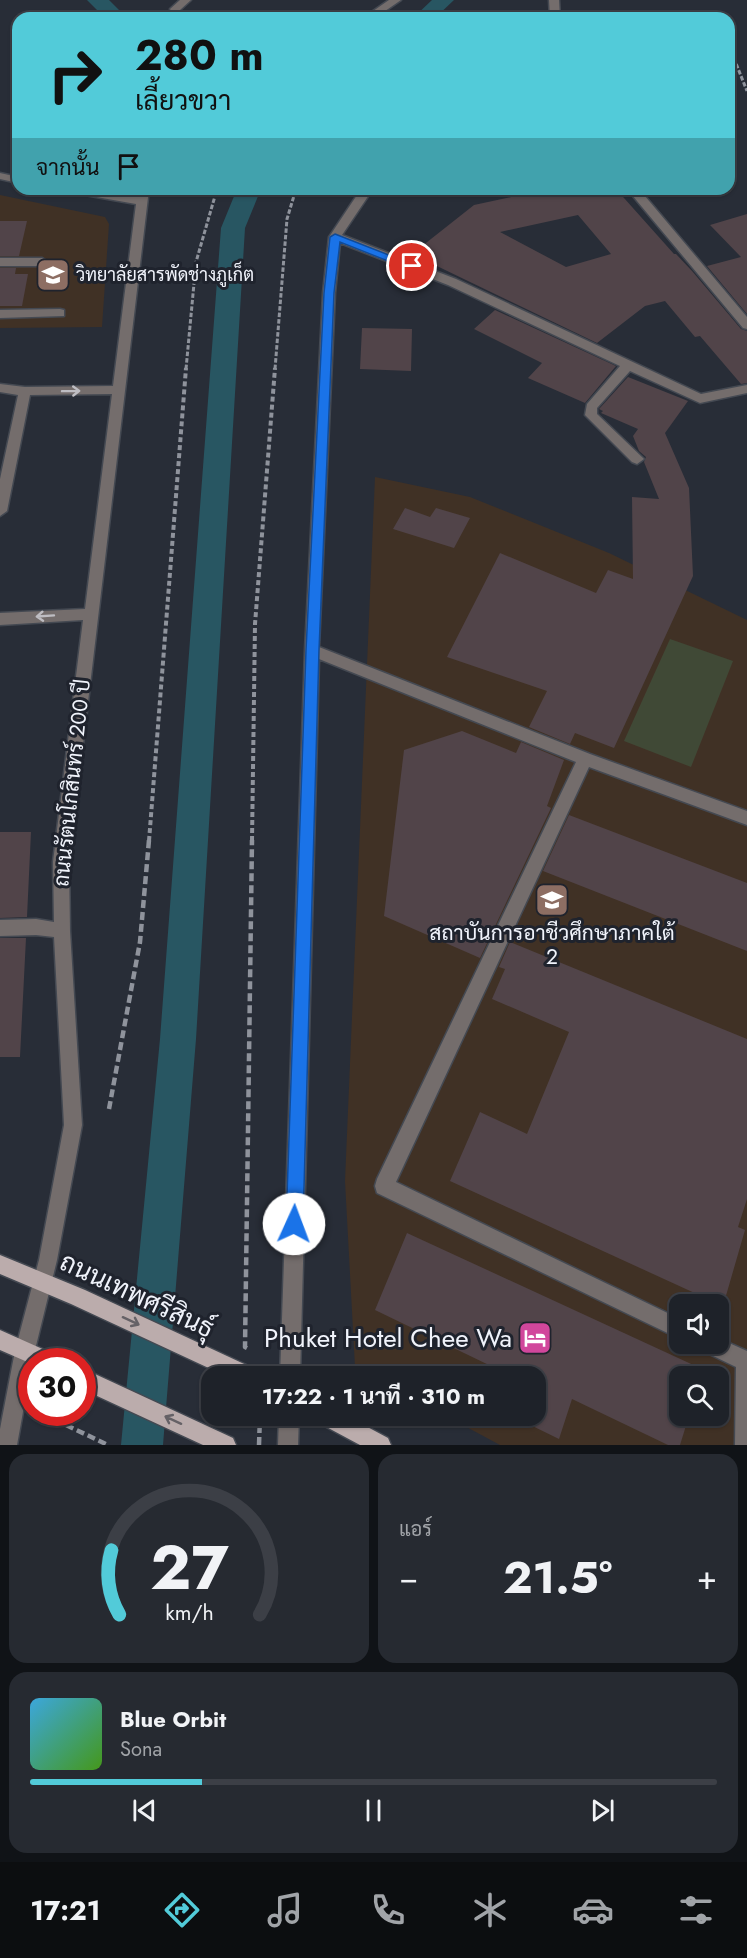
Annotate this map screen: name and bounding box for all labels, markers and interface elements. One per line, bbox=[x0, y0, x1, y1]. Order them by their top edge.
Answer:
text: 280 m bbox=[135, 25, 264, 86]
icon: right bbox=[36, 36, 114, 114]
text: เลี้ยวขวา bbox=[135, 81, 231, 120]
icon: arrive bbox=[112, 150, 145, 183]
text: จากนั้น bbox=[36, 151, 100, 183]
pin bbox=[386, 240, 437, 291]
icon: arrive bbox=[395, 249, 428, 282]
school or university icon: วิทยาลัยสารพัดช่างภูเก็ต bbox=[35, 257, 71, 293]
place label: วิทยาลัยสารพัดช่างภูเก็ต bbox=[75, 261, 254, 288]
one-way arrow bbox=[61, 385, 81, 397]
one-way arrow bbox=[35, 611, 55, 622]
street label: ถนนรัตนโกสินทร์ 200 ปี bbox=[46, 678, 98, 888]
school or university icon: สถาบันการอาชีวศึกษาภาคใต้ 2 bbox=[534, 882, 570, 918]
place label: สถาบันการอาชีวศึกษาภาคใต้ 2 bbox=[429, 918, 676, 972]
position arrow bbox=[262, 1192, 326, 1256]
street label: ถนนเทพศรีสินธุ์ bbox=[54, 1243, 220, 1347]
map controls bbox=[669, 1294, 729, 1426]
button: sound bbox=[669, 1294, 729, 1354]
one-way arrow bbox=[121, 1316, 139, 1328]
place label: Phuket Hotel Chee Wa bbox=[264, 1319, 512, 1357]
hotel icon: Phuket Hotel Chee Wa bbox=[517, 1320, 553, 1356]
speed limit sign: 30 bbox=[18, 1348, 96, 1426]
button: search bbox=[669, 1366, 729, 1426]
text: 17:22 · 1 นาที · 310 m bbox=[262, 1380, 485, 1412]
one-way arrow bbox=[165, 1414, 183, 1426]
text: แอร์ bbox=[399, 1515, 432, 1544]
text: 27 bbox=[150, 1522, 229, 1612]
text: 21.5° bbox=[503, 1545, 612, 1610]
text: − bbox=[399, 1554, 418, 1601]
text: + bbox=[697, 1554, 717, 1601]
text: km/h bbox=[165, 1598, 213, 1629]
text: Blue Orbit bbox=[120, 1703, 226, 1735]
text: Sona bbox=[120, 1735, 162, 1764]
icon: previous bbox=[128, 1794, 161, 1827]
icon: pause bbox=[357, 1794, 390, 1827]
icon: next bbox=[586, 1794, 619, 1827]
icon: directions bbox=[161, 1889, 203, 1931]
icon: music bbox=[264, 1889, 306, 1931]
icon: phone bbox=[367, 1889, 409, 1931]
icon: climate bbox=[469, 1889, 511, 1931]
icon: car bbox=[572, 1889, 614, 1931]
icon: filters bbox=[675, 1889, 717, 1931]
text: 17:21 bbox=[30, 1891, 101, 1930]

